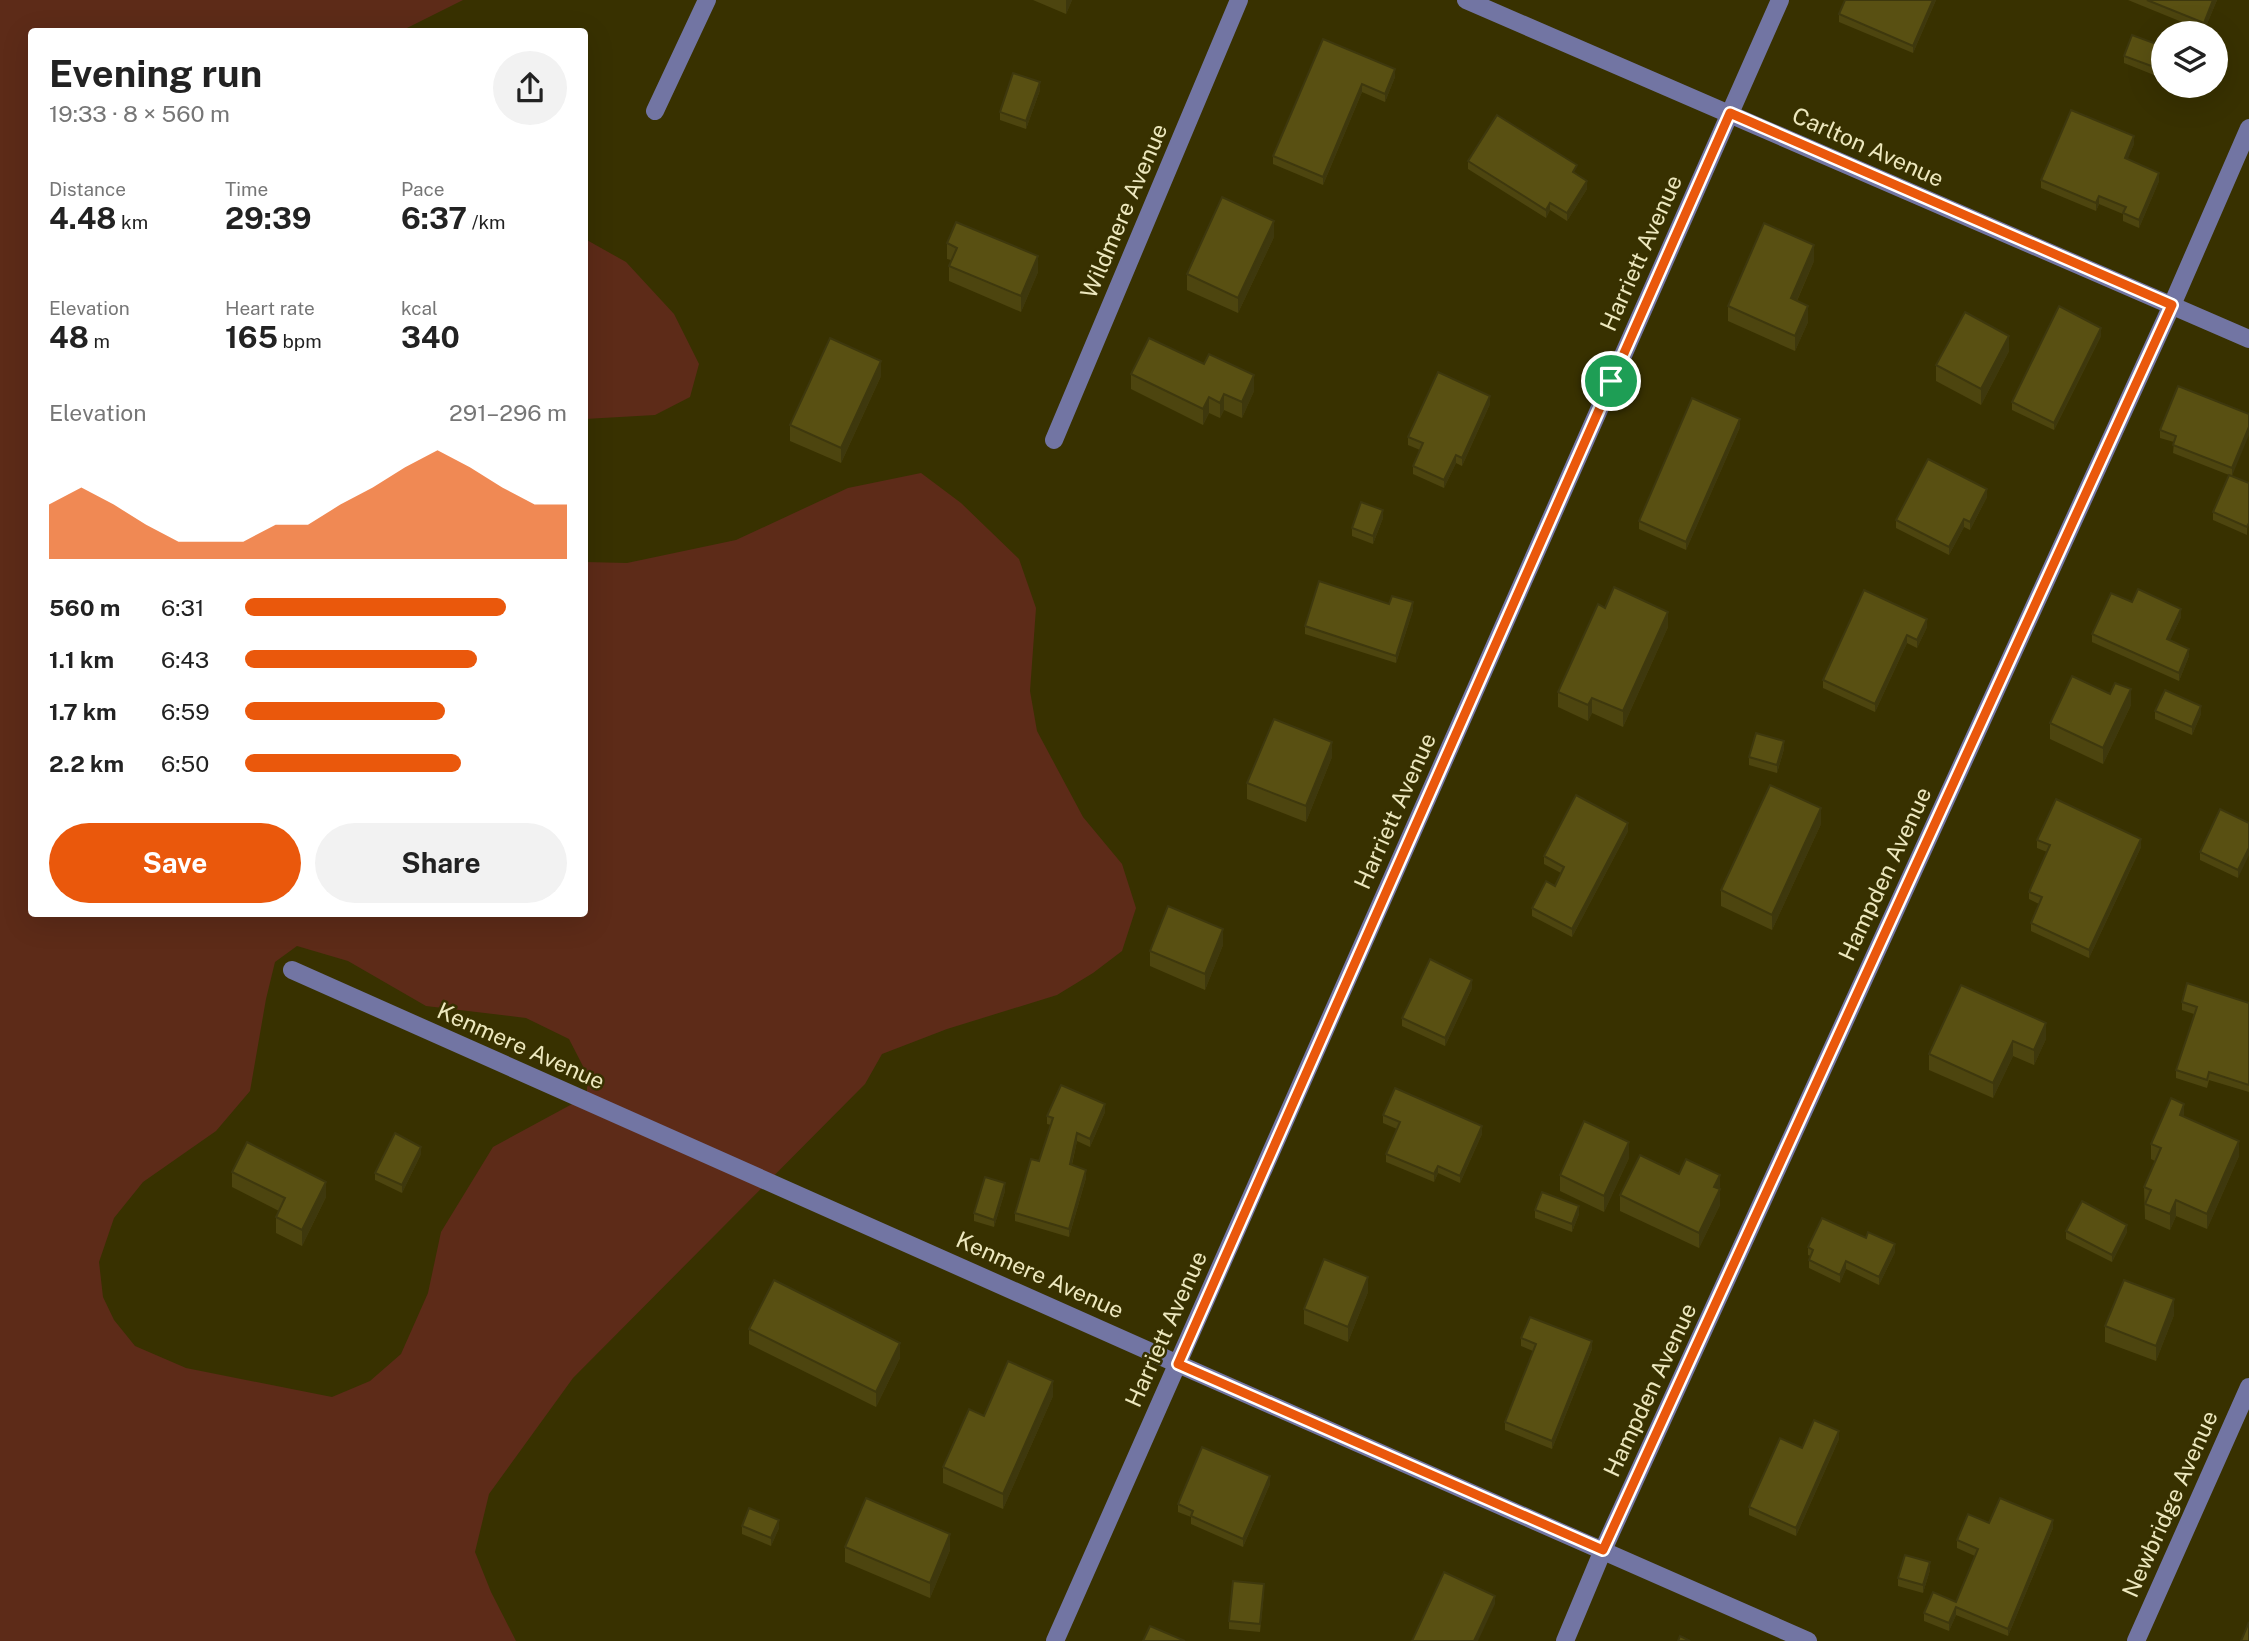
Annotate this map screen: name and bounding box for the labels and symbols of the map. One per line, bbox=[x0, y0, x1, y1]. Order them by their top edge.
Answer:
street label: Carlton Avenue bbox=[1788, 101, 1948, 192]
street label: Wildmere Avenue bbox=[1075, 119, 1173, 302]
street label: Harriett Avenue bbox=[1594, 171, 1687, 335]
pin bbox=[1581, 351, 1641, 411]
street label: Harriett Avenue bbox=[1348, 729, 1441, 893]
street label: Hampden Avenue bbox=[1832, 783, 1937, 965]
street label: Kenmere Avenue bbox=[433, 996, 609, 1095]
street label: Kenmere Avenue bbox=[952, 1225, 1128, 1324]
street label: Harriett Avenue bbox=[1119, 1247, 1212, 1411]
street label: Hampden Avenue bbox=[1597, 1299, 1702, 1481]
street label: Newbridge Avenue bbox=[2116, 1406, 2223, 1601]

